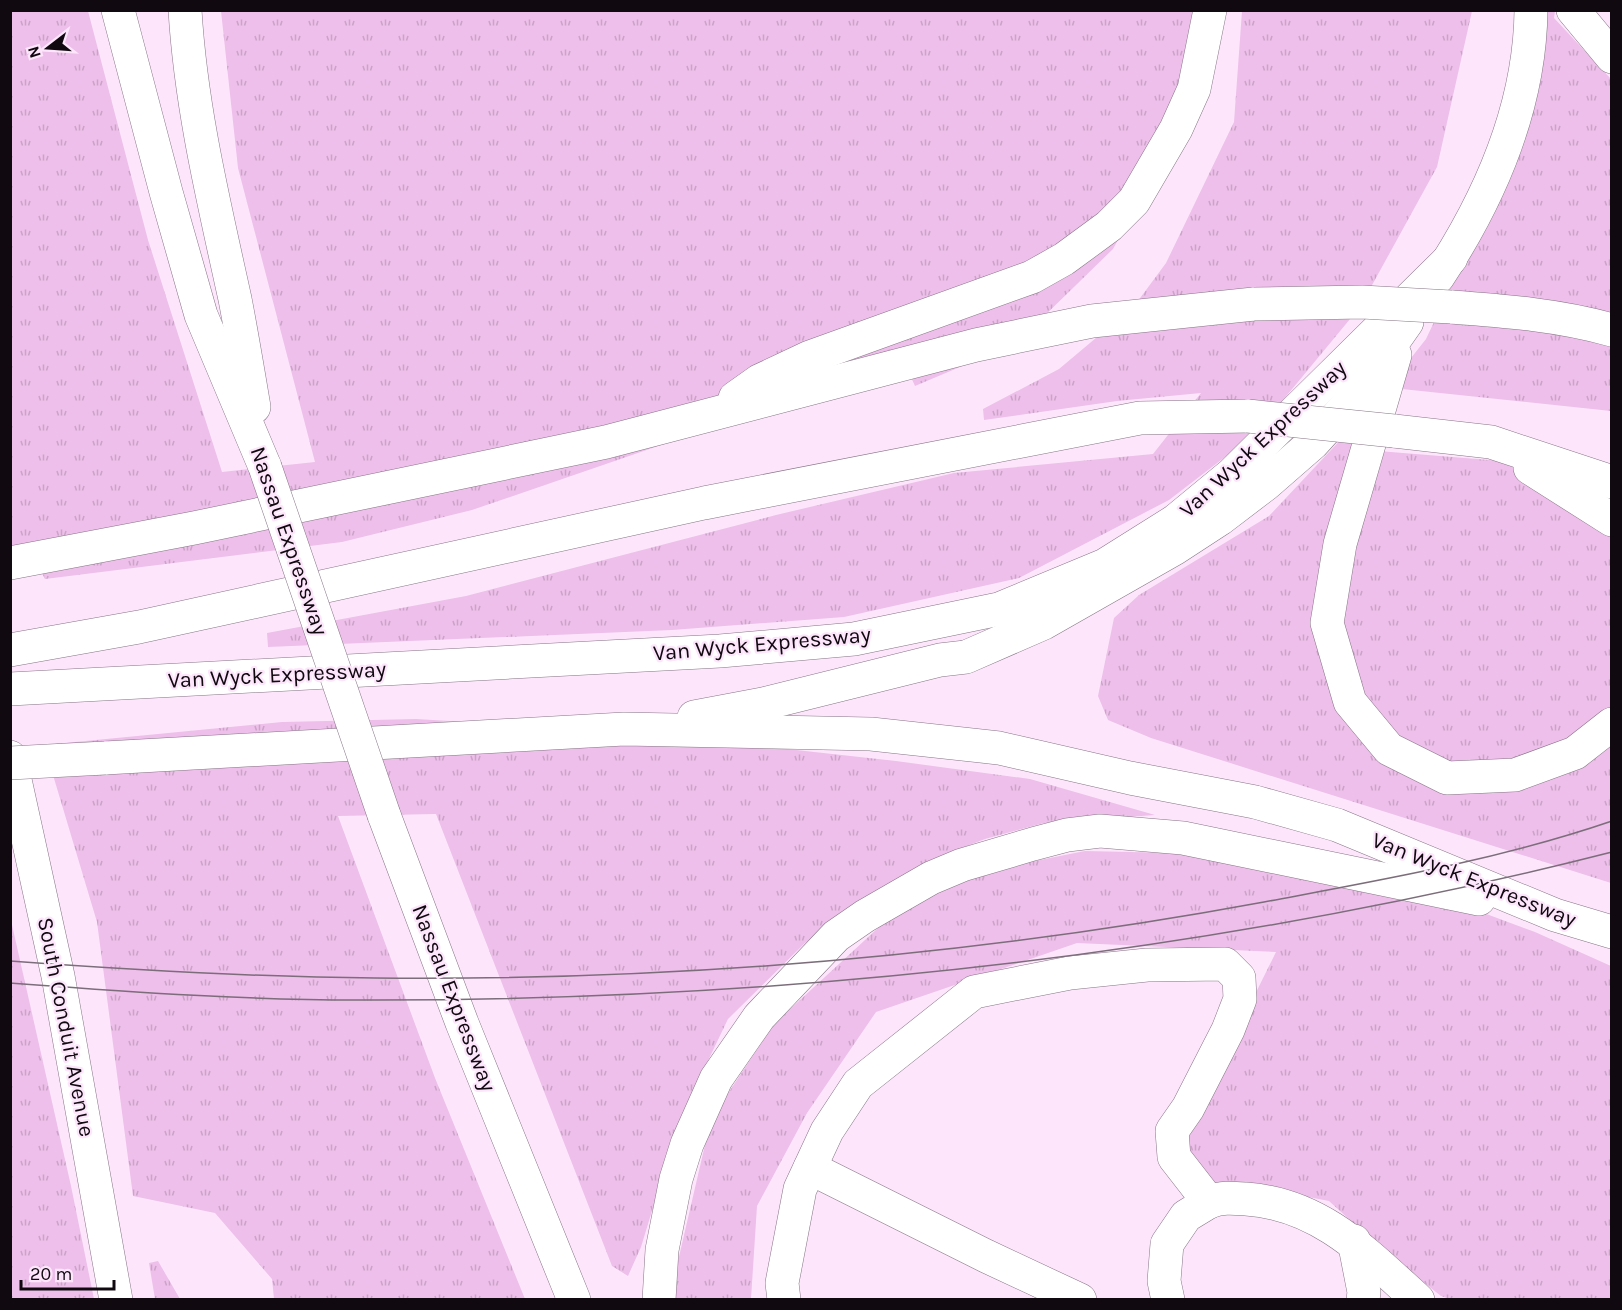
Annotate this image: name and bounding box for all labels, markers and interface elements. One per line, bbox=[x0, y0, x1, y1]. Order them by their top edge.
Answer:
north arrow bbox=[18, 18, 78, 78]
text: N bbox=[23, 44, 45, 61]
street label: Van Wyck Expressway bbox=[1174, 355, 1352, 523]
street label: Nassau Expressway bbox=[244, 443, 334, 639]
street label: Van Wyck Expressway bbox=[652, 622, 872, 666]
street label: Van Wyck Expressway bbox=[167, 656, 387, 694]
street label: Van Wyck Expressway bbox=[1368, 827, 1580, 933]
street label: Nassau Expressway bbox=[406, 901, 502, 1095]
street label: South Conduit Avenue bbox=[32, 915, 100, 1139]
scale bar bbox=[21, 1253, 114, 1291]
text: 20 m bbox=[30, 1263, 72, 1285]

